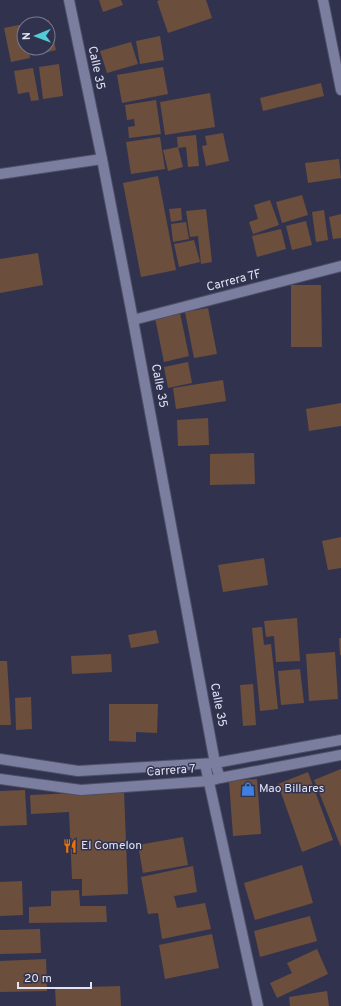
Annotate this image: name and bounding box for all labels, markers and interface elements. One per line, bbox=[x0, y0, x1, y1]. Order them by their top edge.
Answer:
north arrow bbox=[16, 16, 56, 56]
text: N bbox=[20, 32, 34, 40]
street label: Calle 35 bbox=[84, 45, 108, 91]
street label: Carrera 7F bbox=[205, 266, 263, 296]
street label: Calle 35 bbox=[147, 363, 171, 409]
street label: Calle 35 bbox=[206, 682, 230, 728]
street label: Carrera 7 bbox=[146, 761, 196, 781]
shop icon: Mao Billares bbox=[240, 781, 256, 797]
place label: Mao Billares bbox=[259, 781, 324, 797]
restaurant icon: El Comelon bbox=[62, 838, 78, 854]
place label: El Comelon bbox=[81, 838, 142, 854]
scale bar bbox=[18, 964, 91, 990]
text: 20 m bbox=[24, 971, 52, 987]

